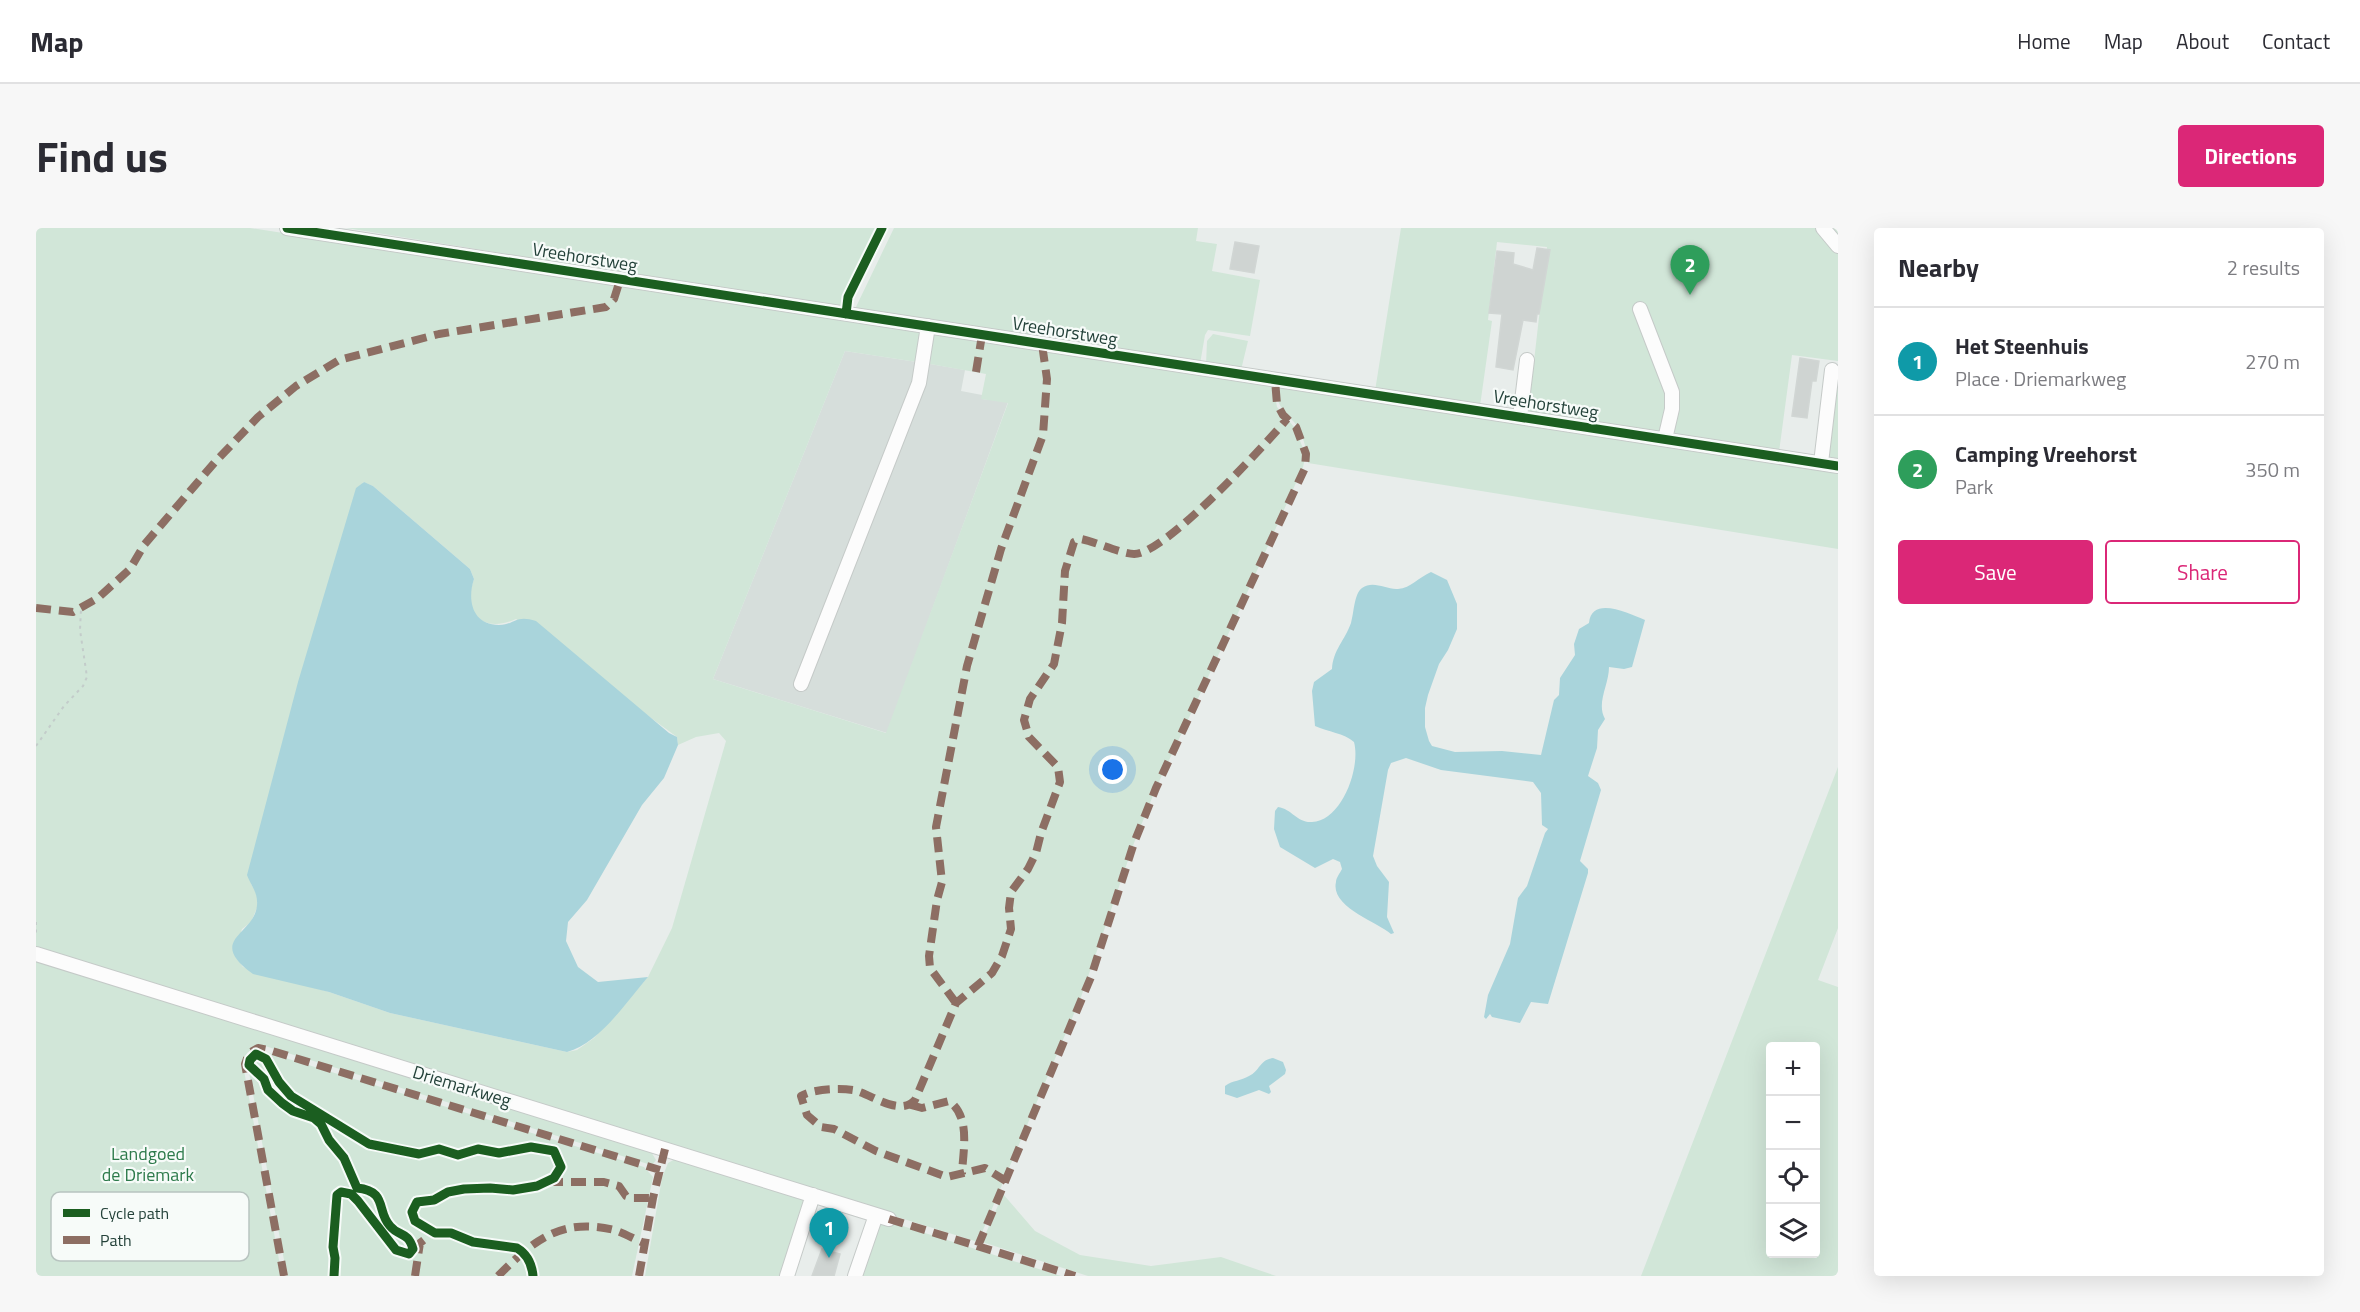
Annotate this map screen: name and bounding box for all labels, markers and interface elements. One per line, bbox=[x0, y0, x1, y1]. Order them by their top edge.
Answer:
text: Map bbox=[30, 20, 84, 63]
text: Home bbox=[2017, 25, 2071, 57]
text: Map bbox=[2104, 25, 2143, 57]
text: About bbox=[2176, 25, 2229, 57]
text: Contact bbox=[2262, 25, 2330, 57]
text: Find us bbox=[36, 124, 168, 188]
button: Directions bbox=[2178, 125, 2324, 187]
street label: Vreehorstweg bbox=[530, 235, 640, 279]
pin: 2 bbox=[1670, 245, 1710, 295]
text: Nearby bbox=[1898, 248, 1979, 287]
text: 2 results bbox=[2227, 252, 2300, 283]
street label: Vreehorstweg bbox=[1010, 309, 1120, 353]
text: Het Steenhuis bbox=[1955, 329, 2089, 363]
text: 1 bbox=[1912, 346, 1923, 377]
text: 270 m bbox=[2245, 346, 2300, 377]
text: Place · Driemarkweg bbox=[1955, 363, 2126, 394]
street label: Vreehorstweg bbox=[1491, 382, 1601, 426]
text: Camping Vreehorst bbox=[1955, 437, 2137, 471]
text: 2 bbox=[1912, 454, 1923, 485]
text: 350 m bbox=[2245, 454, 2300, 485]
text: Park bbox=[1955, 471, 1993, 502]
button: Save bbox=[1898, 540, 2093, 604]
button: Share bbox=[2105, 540, 2300, 604]
your location bbox=[1098, 755, 1127, 784]
map controls bbox=[1766, 1042, 1820, 1258]
button: + bbox=[1766, 1042, 1820, 1096]
street label: Driemarkweg bbox=[409, 1058, 515, 1114]
button: − bbox=[1766, 1096, 1820, 1150]
park label: Landgoed de Driemark bbox=[102, 1140, 195, 1188]
button: locate bbox=[1766, 1150, 1820, 1204]
legend bbox=[51, 1192, 249, 1261]
text: Cycle path bbox=[100, 1201, 169, 1225]
button: layers bbox=[1766, 1204, 1820, 1258]
pin: 1 bbox=[810, 1208, 848, 1258]
text: Path bbox=[100, 1228, 132, 1252]

